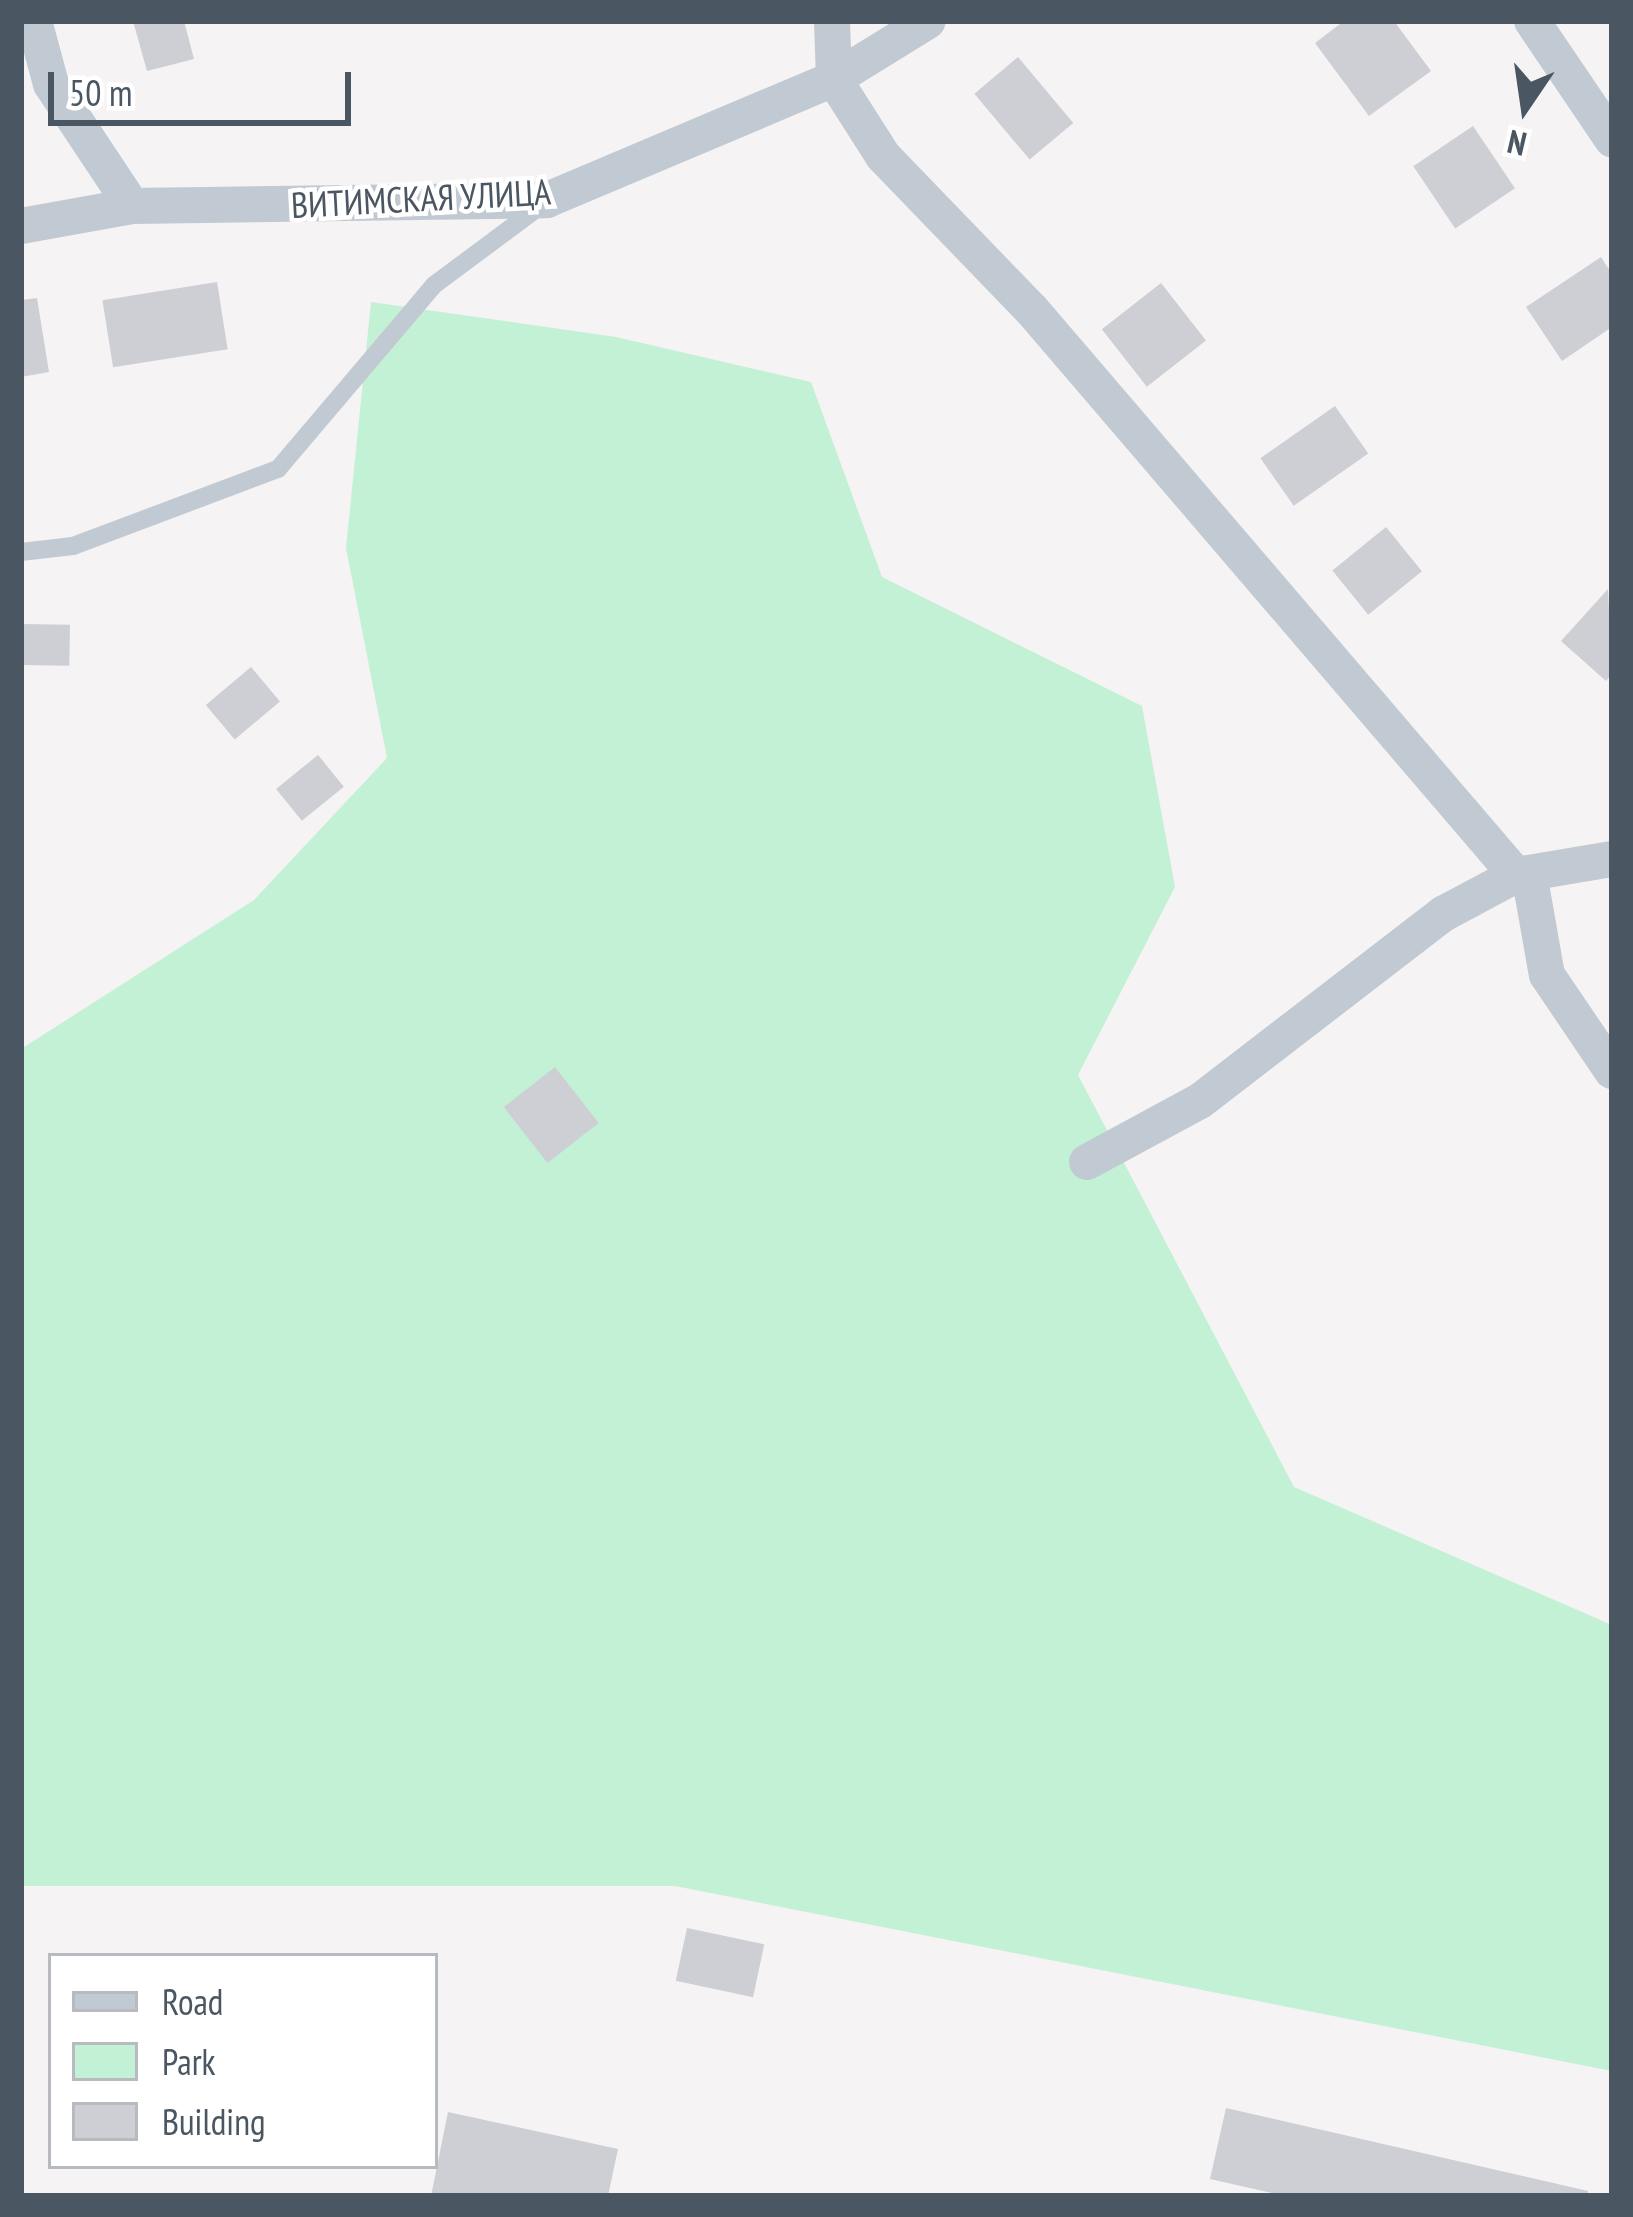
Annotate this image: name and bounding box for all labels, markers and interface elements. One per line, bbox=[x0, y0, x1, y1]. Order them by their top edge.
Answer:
scale bar bbox=[54, 48, 357, 122]
north arrow bbox=[1465, 48, 1585, 168]
text: 50 m bbox=[69, 69, 132, 116]
text: N bbox=[1503, 121, 1530, 167]
street label: ВИТИМСКАЯ УЛИЦА bbox=[290, 170, 552, 226]
legend bbox=[48, 1953, 438, 2169]
text: Road bbox=[162, 1978, 223, 2025]
text: Park bbox=[162, 2038, 216, 2085]
text: Building bbox=[162, 2098, 266, 2145]

